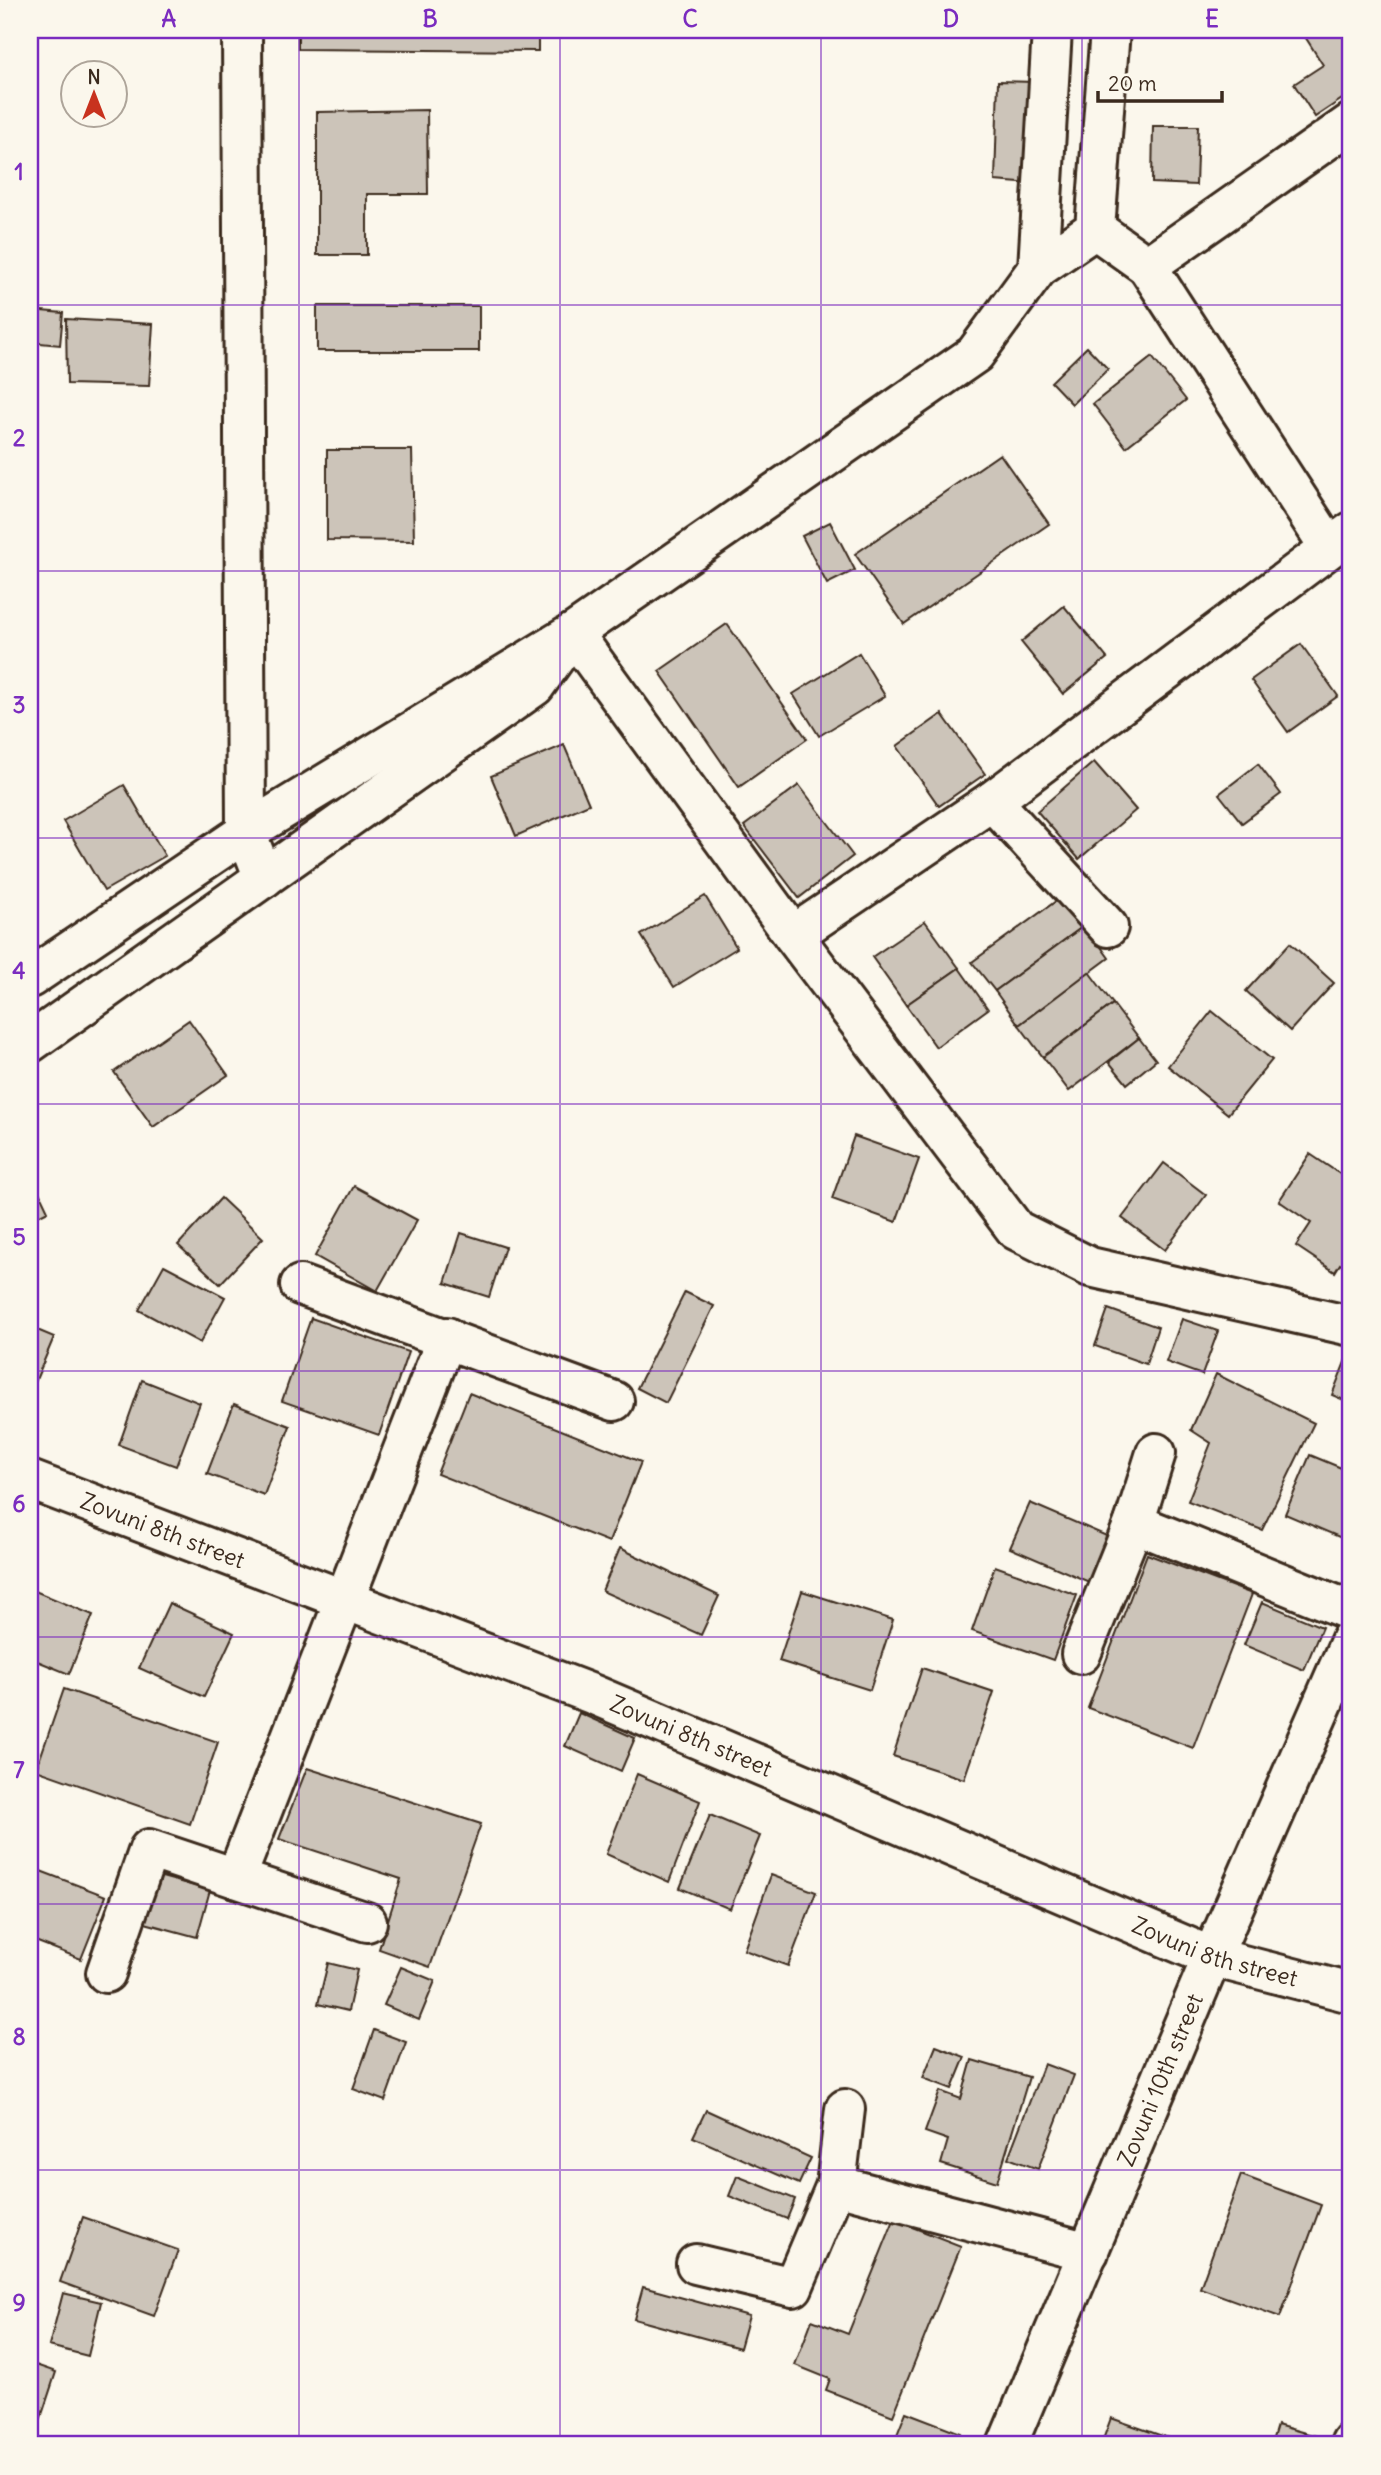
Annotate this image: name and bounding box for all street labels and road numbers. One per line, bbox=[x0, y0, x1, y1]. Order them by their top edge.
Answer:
street label: Zovuni 8th street bbox=[77, 1486, 249, 1575]
street label: Zovuni 8th street bbox=[606, 1688, 777, 1783]
street label: Zovuni 8th street bbox=[1128, 1910, 1301, 1993]
street label: Zovuni 10th street bbox=[1111, 1989, 1209, 2170]

